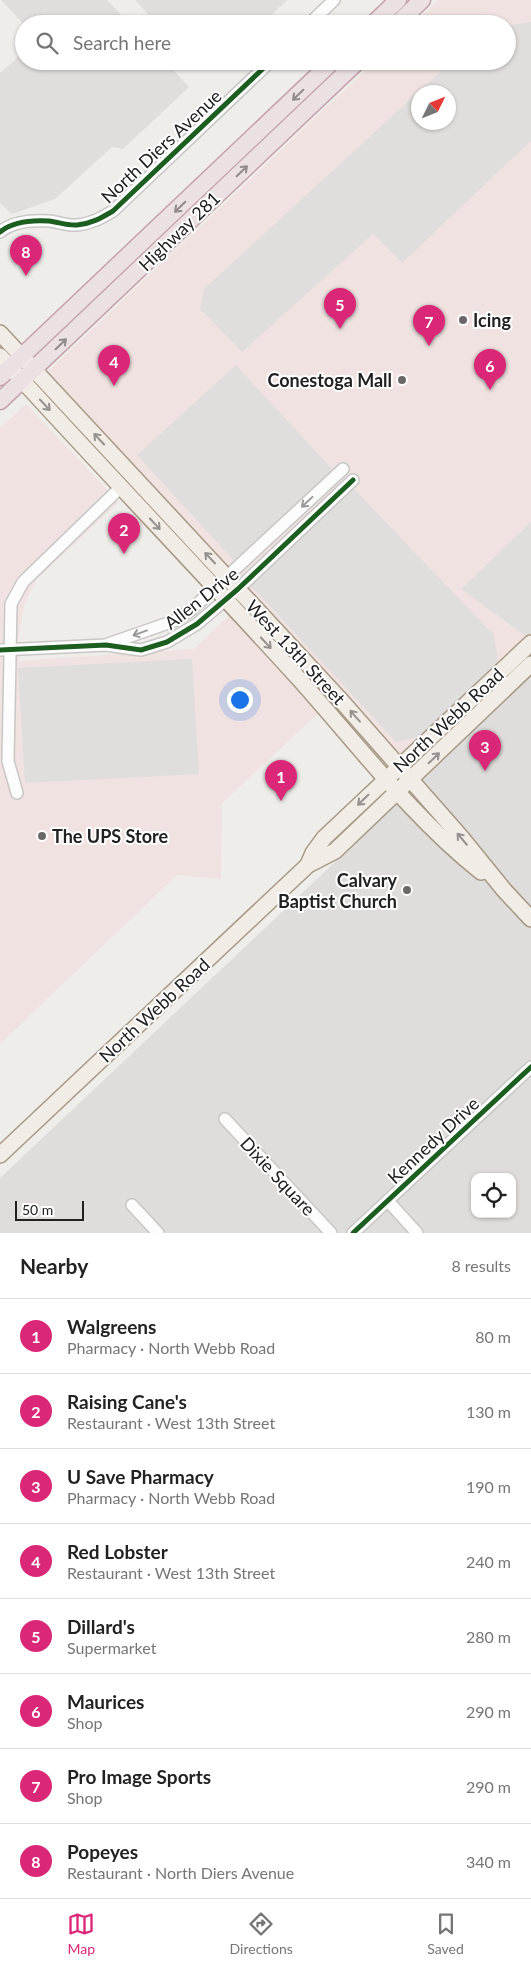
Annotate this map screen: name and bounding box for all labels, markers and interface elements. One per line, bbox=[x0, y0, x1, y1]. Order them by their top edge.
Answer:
search box bbox=[15, 15, 516, 70]
icon: search bbox=[33, 29, 61, 57]
text: Search here bbox=[73, 31, 171, 54]
street label: North Diers Avenue bbox=[96, 85, 226, 207]
north arrow bbox=[411, 85, 456, 130]
one-way arrow bbox=[291, 89, 304, 101]
one-way arrow bbox=[236, 165, 248, 177]
street label: Highway 281 bbox=[134, 187, 224, 275]
one-way arrow bbox=[173, 201, 186, 213]
pin: 8 bbox=[10, 235, 42, 276]
pin: 5 bbox=[324, 288, 356, 329]
pin: 7 bbox=[413, 305, 445, 346]
place label: Icing bbox=[473, 309, 511, 331]
marker: Icing bbox=[457, 314, 469, 326]
one-way arrow bbox=[54, 338, 67, 350]
pin: 4 bbox=[98, 345, 130, 386]
pin: 6 bbox=[474, 349, 506, 390]
place label: Conestoga Mall bbox=[268, 369, 392, 391]
marker: Conestoga Mall bbox=[396, 374, 408, 386]
one-way arrow bbox=[39, 399, 51, 411]
one-way arrow bbox=[93, 432, 105, 445]
one-way arrow bbox=[301, 496, 314, 508]
pin: 2 bbox=[108, 513, 140, 554]
one-way arrow bbox=[149, 518, 161, 531]
one-way arrow bbox=[204, 551, 215, 564]
street label: Allen Drive bbox=[160, 562, 242, 634]
street label: West 13th Street bbox=[242, 595, 351, 709]
one-way arrow bbox=[132, 629, 148, 638]
one-way arrow bbox=[260, 637, 272, 650]
street label: North Webb Road bbox=[388, 663, 508, 777]
your location bbox=[227, 687, 253, 713]
one-way arrow bbox=[349, 710, 361, 723]
pin: 3 bbox=[469, 730, 501, 771]
one-way arrow bbox=[427, 752, 440, 764]
pin: 1 bbox=[265, 760, 297, 801]
one-way arrow bbox=[357, 794, 370, 806]
place label: The UPS Store bbox=[52, 825, 168, 847]
marker: The UPS Store bbox=[36, 830, 48, 842]
one-way arrow bbox=[456, 832, 468, 845]
place label: Calvary Baptist Church bbox=[278, 869, 398, 912]
marker: Calvary Baptist Church bbox=[401, 884, 413, 896]
street label: North Webb Road bbox=[94, 953, 214, 1067]
street label: Kennedy Drive bbox=[383, 1092, 483, 1188]
street label: Dixie Square bbox=[236, 1132, 320, 1220]
map controls bbox=[471, 1173, 516, 1218]
button: locate bbox=[471, 1173, 516, 1218]
scale bar bbox=[15, 1198, 84, 1221]
text: 50 m bbox=[22, 1201, 53, 1218]
text: Nearby bbox=[20, 1253, 88, 1278]
text: 8 results bbox=[451, 1256, 511, 1275]
text: Walgreens bbox=[67, 1315, 156, 1338]
text: 1 bbox=[31, 1327, 41, 1346]
text: 80 m bbox=[475, 1327, 511, 1346]
text: Pharmacy · North Webb Road bbox=[67, 1338, 275, 1357]
text: Raising Cane's bbox=[67, 1390, 187, 1413]
text: 2 bbox=[31, 1402, 41, 1421]
text: 130 m bbox=[466, 1402, 511, 1421]
text: Restaurant · West 13th Street bbox=[67, 1413, 275, 1432]
text: U Save Pharmacy bbox=[67, 1465, 214, 1488]
text: 3 bbox=[31, 1477, 41, 1496]
text: 190 m bbox=[466, 1477, 511, 1496]
text: Pharmacy · North Webb Road bbox=[67, 1488, 275, 1507]
text: Red Lobster bbox=[67, 1540, 168, 1563]
text: 4 bbox=[31, 1552, 41, 1571]
text: 240 m bbox=[466, 1552, 511, 1571]
text: Restaurant · West 13th Street bbox=[67, 1563, 275, 1582]
text: Dillard's bbox=[67, 1615, 135, 1638]
text: 5 bbox=[31, 1627, 41, 1646]
text: 280 m bbox=[466, 1627, 511, 1646]
text: Supermarket bbox=[67, 1638, 156, 1657]
text: Maurices bbox=[67, 1690, 144, 1713]
text: 6 bbox=[31, 1702, 41, 1721]
text: 290 m bbox=[466, 1702, 511, 1721]
text: Shop bbox=[67, 1713, 103, 1732]
text: Pro Image Sports bbox=[67, 1765, 211, 1788]
text: 7 bbox=[31, 1777, 41, 1796]
text: 290 m bbox=[466, 1777, 511, 1796]
text: Shop bbox=[67, 1788, 103, 1807]
text: Popeyes bbox=[67, 1840, 138, 1863]
text: 8 bbox=[31, 1852, 41, 1871]
text: 340 m bbox=[466, 1852, 511, 1871]
text: Restaurant · North Diers Avenue bbox=[67, 1863, 294, 1882]
tab: Map bbox=[67, 1910, 95, 1957]
tab: Directions bbox=[230, 1910, 293, 1957]
tab: Saved bbox=[427, 1910, 464, 1957]

